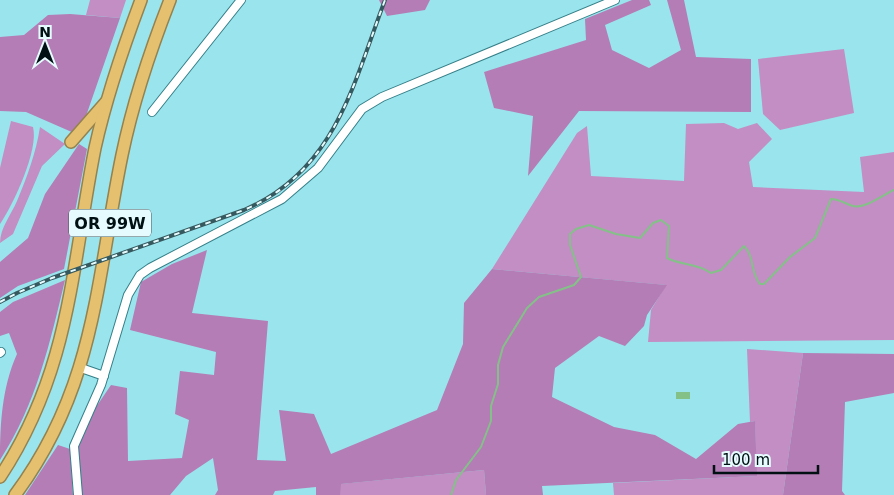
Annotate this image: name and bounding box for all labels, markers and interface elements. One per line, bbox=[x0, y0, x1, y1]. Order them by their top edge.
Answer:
north arrow bbox=[20, 20, 70, 70]
text: N bbox=[39, 24, 51, 40]
road number: OR 99W bbox=[69, 210, 151, 237]
scale bar bbox=[714, 442, 818, 474]
text: 100 m bbox=[722, 451, 770, 469]

